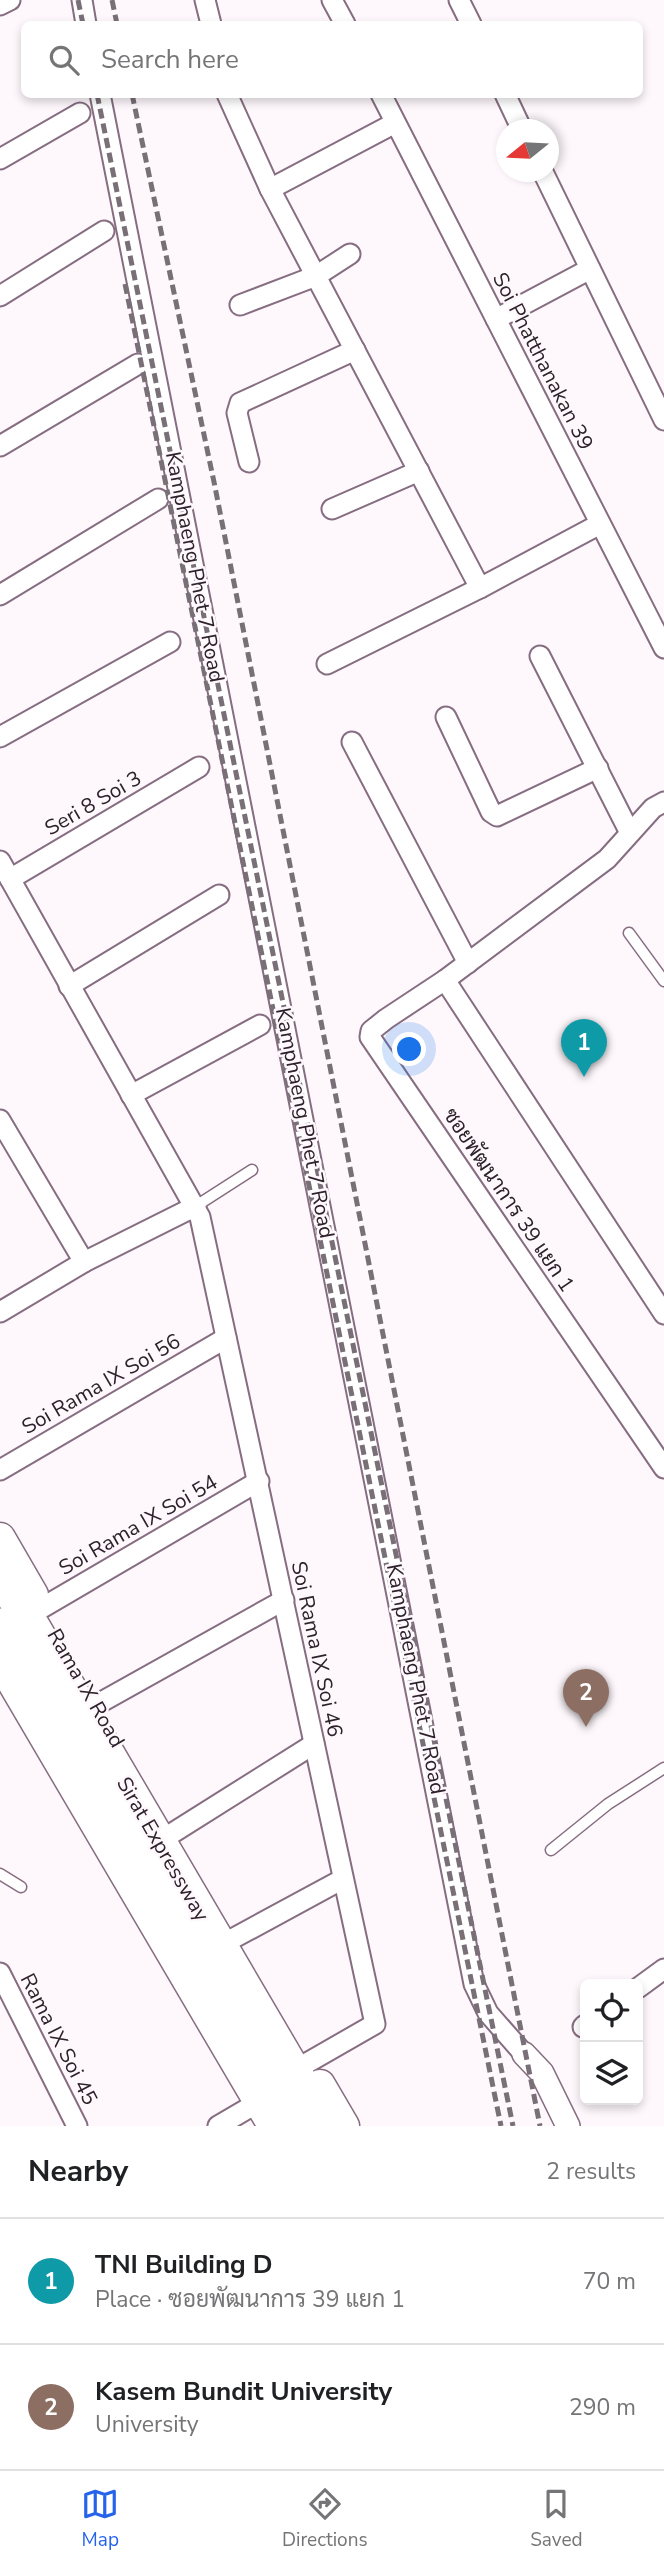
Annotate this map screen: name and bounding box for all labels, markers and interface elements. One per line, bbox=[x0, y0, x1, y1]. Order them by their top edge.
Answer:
search box bbox=[21, 21, 643, 98]
icon: search bbox=[45, 41, 83, 79]
text: Search here bbox=[101, 42, 239, 77]
north arrow bbox=[496, 119, 559, 182]
street label: Soi Phatthanakan 39 bbox=[486, 267, 600, 455]
street label: Kamphaeng Phet 7 Road bbox=[159, 449, 231, 685]
street label: Seri 8 Soi 3 bbox=[40, 764, 146, 842]
street label: Kamphaeng Phet 7 Road bbox=[269, 1005, 341, 1241]
pin: 1 bbox=[561, 1019, 607, 1077]
your location bbox=[392, 1032, 426, 1066]
street label: ซอยพัฒนาการ 39 แยก 1 bbox=[437, 1103, 581, 1297]
street label: Soi Rama IX Soi 56 bbox=[16, 1327, 186, 1441]
street label: Soi Rama IX Soi 54 bbox=[53, 1468, 223, 1582]
street label: Soi Rama IX Soi 46 bbox=[285, 1559, 349, 1739]
street label: Kamphaeng Phet 7 Road bbox=[380, 1561, 452, 1797]
street label: Rama IX Road bbox=[41, 1623, 131, 1753]
pin: 2 bbox=[563, 1669, 609, 1727]
street label: Sirat Expressway bbox=[110, 1772, 216, 1927]
street label: Rama IX Soi 45 bbox=[14, 1968, 104, 2110]
map controls bbox=[580, 1979, 643, 2105]
button: locate bbox=[580, 1979, 643, 2042]
button: layers bbox=[580, 2042, 643, 2105]
text: Nearby bbox=[28, 2151, 128, 2192]
text: 2 results bbox=[546, 2156, 636, 2187]
text: TNI Building D bbox=[95, 2247, 273, 2282]
text: 1 bbox=[44, 2266, 58, 2297]
text: 70 m bbox=[583, 2266, 636, 2297]
text: Place · ซอยพัฒนาการ 39 แยก 1 bbox=[95, 2284, 405, 2315]
text: Kasem Bundit University bbox=[95, 2374, 392, 2409]
text: 2 bbox=[44, 2392, 58, 2423]
text: 290 m bbox=[569, 2392, 636, 2423]
text: University bbox=[95, 2409, 199, 2440]
tab: Map bbox=[81, 2485, 119, 2553]
tab: Directions bbox=[282, 2485, 368, 2553]
tab: Saved bbox=[530, 2485, 583, 2553]

